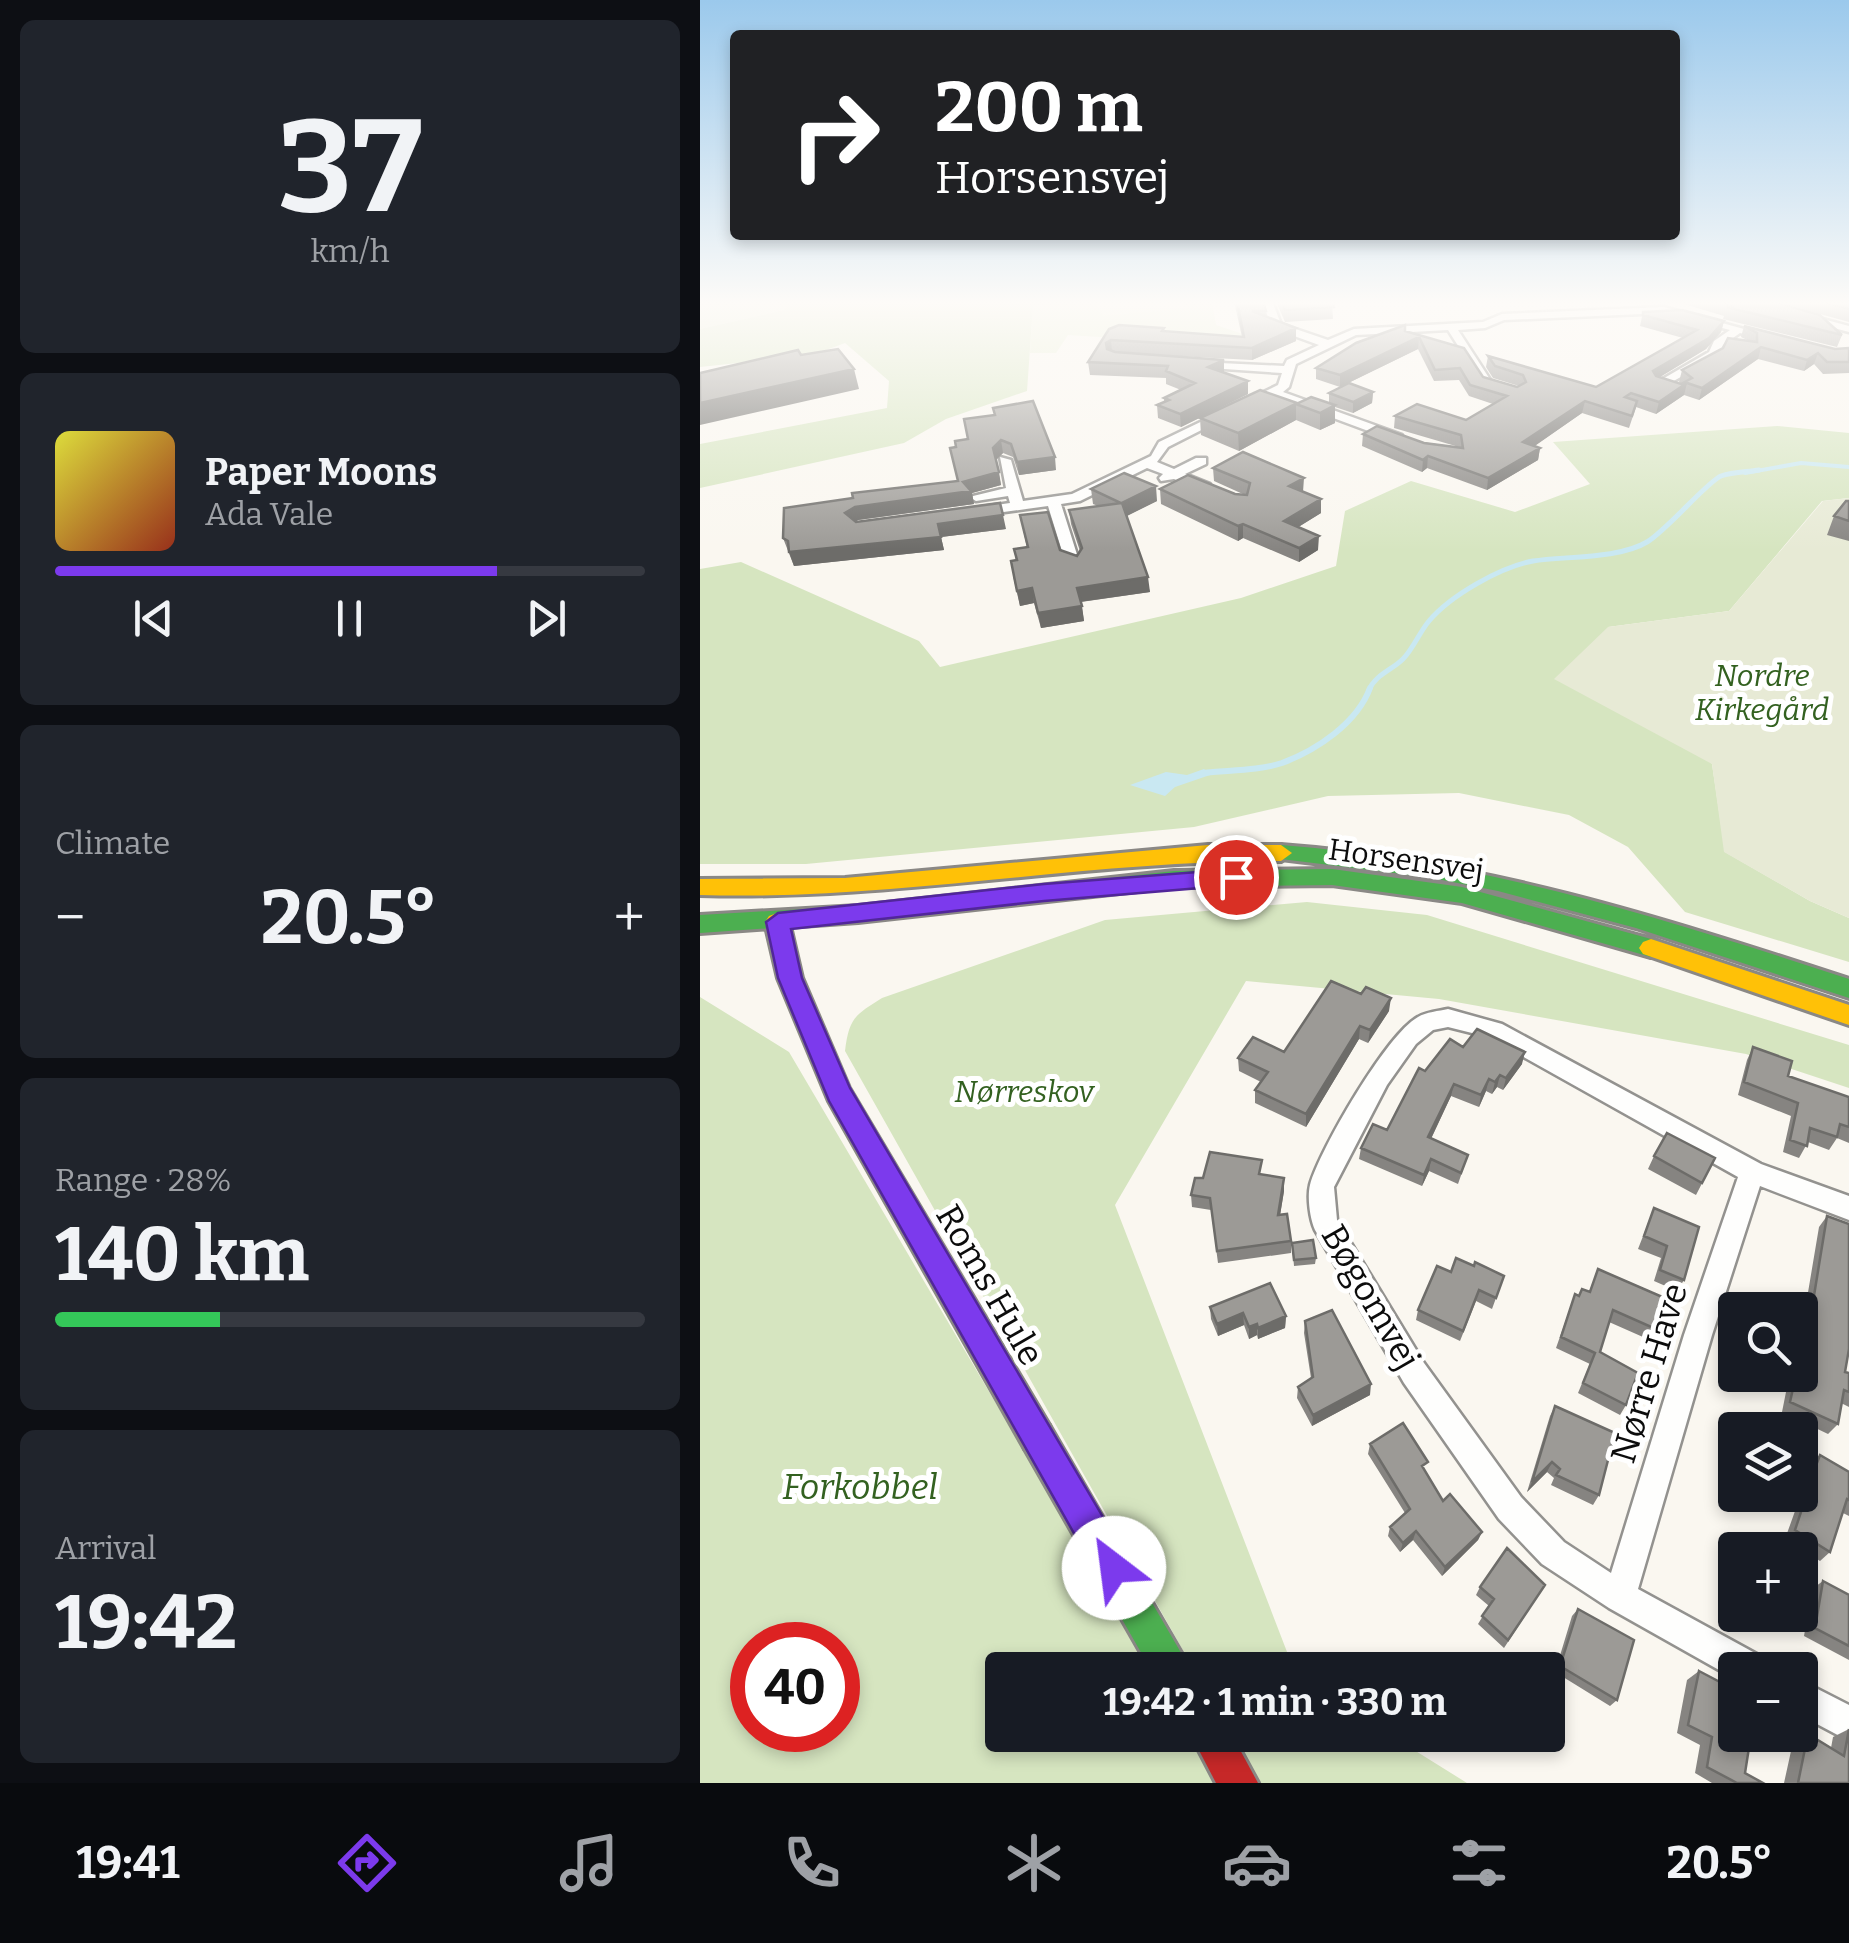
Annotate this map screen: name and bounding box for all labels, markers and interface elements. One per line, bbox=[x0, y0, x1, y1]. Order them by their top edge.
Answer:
text: 200 m bbox=[935, 66, 1143, 150]
icon: right bbox=[770, 70, 900, 200]
text: 37 bbox=[278, 89, 422, 245]
text: Horsensvej bbox=[935, 151, 1170, 205]
text: km/h bbox=[310, 232, 390, 270]
text: Paper Moons bbox=[205, 449, 437, 495]
text: Ada Vale bbox=[205, 495, 333, 533]
icon: previous bbox=[126, 591, 181, 646]
icon: pause bbox=[322, 591, 377, 646]
icon: next bbox=[519, 591, 574, 646]
park label: Nordre Kirkegård bbox=[1695, 658, 1829, 728]
text: Climate bbox=[55, 824, 170, 862]
street label: Horsensvej bbox=[1326, 831, 1486, 889]
pin bbox=[1194, 835, 1279, 920]
icon: arrive bbox=[1209, 850, 1264, 905]
text: 20.5° bbox=[261, 873, 438, 963]
text: − bbox=[55, 885, 85, 951]
text: + bbox=[614, 885, 645, 951]
park label: Nørreskov bbox=[954, 1074, 1096, 1110]
text: Range · 28% bbox=[55, 1161, 232, 1199]
street label: Roms Hule bbox=[927, 1197, 1053, 1373]
text: 140 km bbox=[55, 1210, 309, 1300]
street label: Bøgomvej bbox=[1313, 1217, 1429, 1377]
street label: Nørre Have bbox=[1602, 1278, 1696, 1468]
map controls bbox=[1718, 1292, 1818, 1752]
button: search bbox=[1718, 1292, 1818, 1392]
button: layers bbox=[1718, 1412, 1818, 1512]
park label: Forkobbel bbox=[782, 1466, 938, 1508]
position arrow bbox=[1062, 1516, 1166, 1620]
text: Arrival bbox=[55, 1529, 156, 1567]
button: + bbox=[1718, 1532, 1818, 1632]
text: 19:42 bbox=[55, 1578, 237, 1668]
speed limit sign: 40 bbox=[730, 1622, 860, 1752]
button: − bbox=[1718, 1652, 1818, 1752]
text: 19:42 · 1 min · 330 m bbox=[1103, 1679, 1447, 1725]
icon: directions bbox=[332, 1828, 402, 1898]
icon: music bbox=[554, 1828, 624, 1898]
icon: phone bbox=[777, 1828, 847, 1898]
icon: climate bbox=[999, 1828, 1069, 1898]
icon: car bbox=[1222, 1828, 1292, 1898]
icon: filters bbox=[1444, 1828, 1514, 1898]
text: 19:41 bbox=[76, 1836, 180, 1890]
text: 20.5° bbox=[1666, 1836, 1773, 1890]

